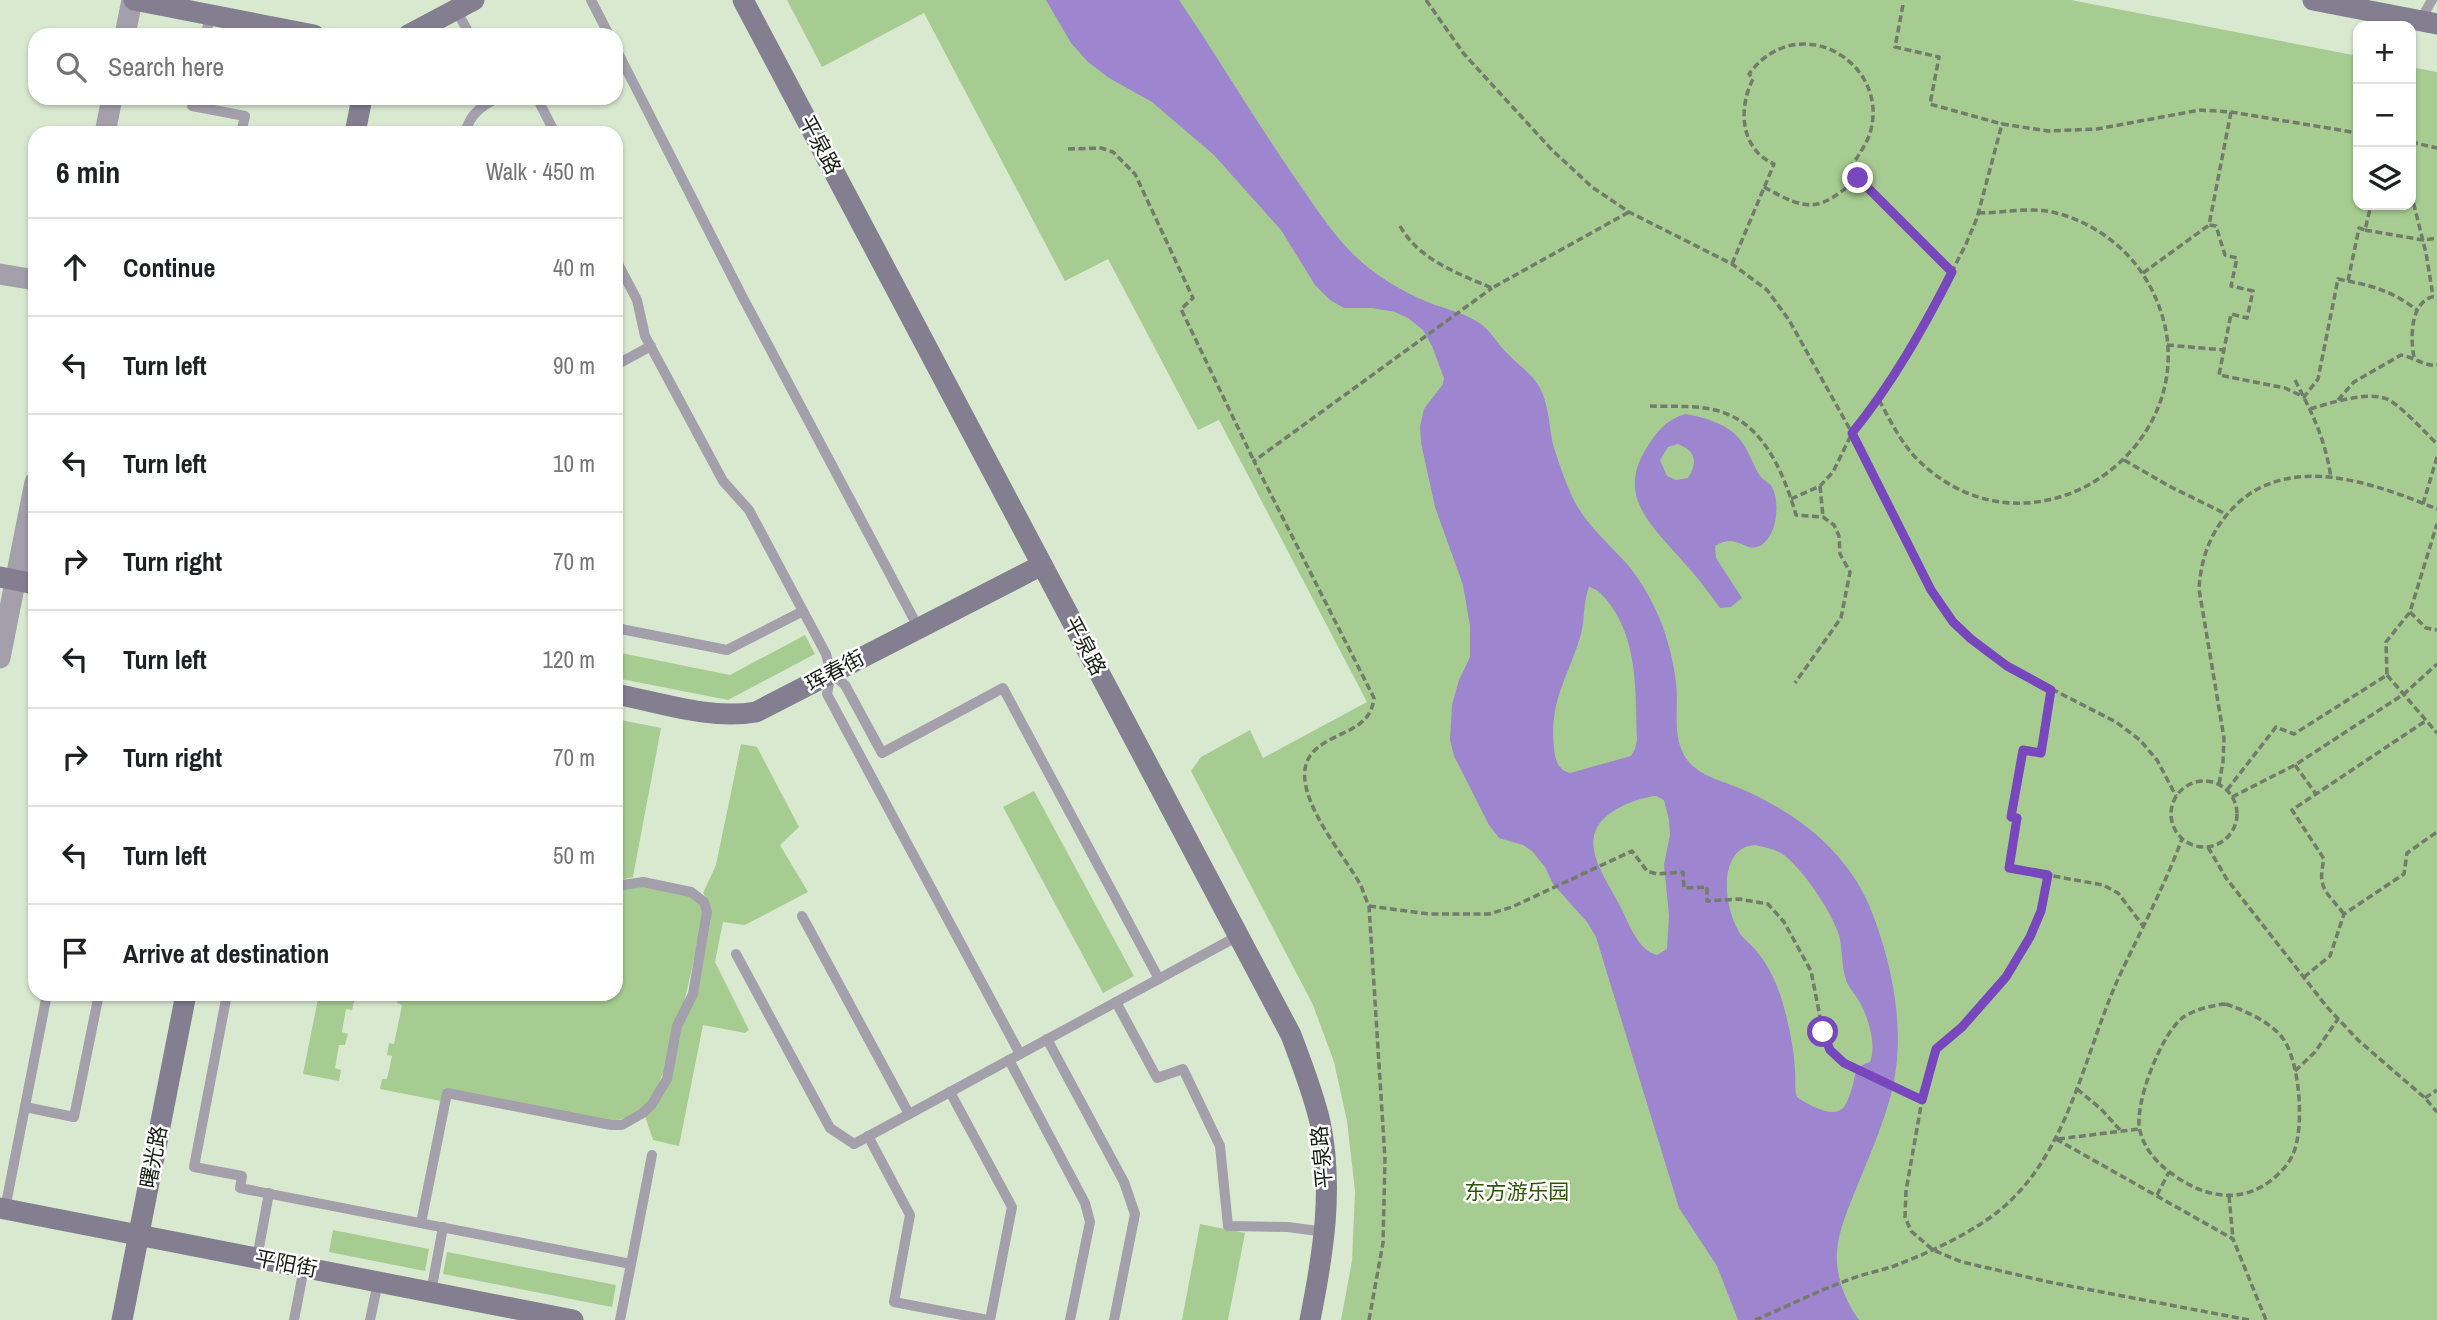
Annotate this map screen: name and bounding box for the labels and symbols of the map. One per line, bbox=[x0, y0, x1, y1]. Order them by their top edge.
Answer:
street label: 平泉路 bbox=[793, 110, 848, 179]
route end bbox=[1842, 162, 1873, 193]
street label: 平泉路 bbox=[1058, 611, 1113, 680]
street label: 珲春街 bbox=[800, 643, 869, 698]
route start bbox=[1807, 1016, 1838, 1047]
street label: 曙光路 bbox=[133, 1123, 174, 1191]
street label: 平泉路 bbox=[1304, 1124, 1339, 1190]
park label: 东方游乐园 bbox=[1465, 1177, 1570, 1206]
street label: 平阳街 bbox=[252, 1243, 320, 1284]

